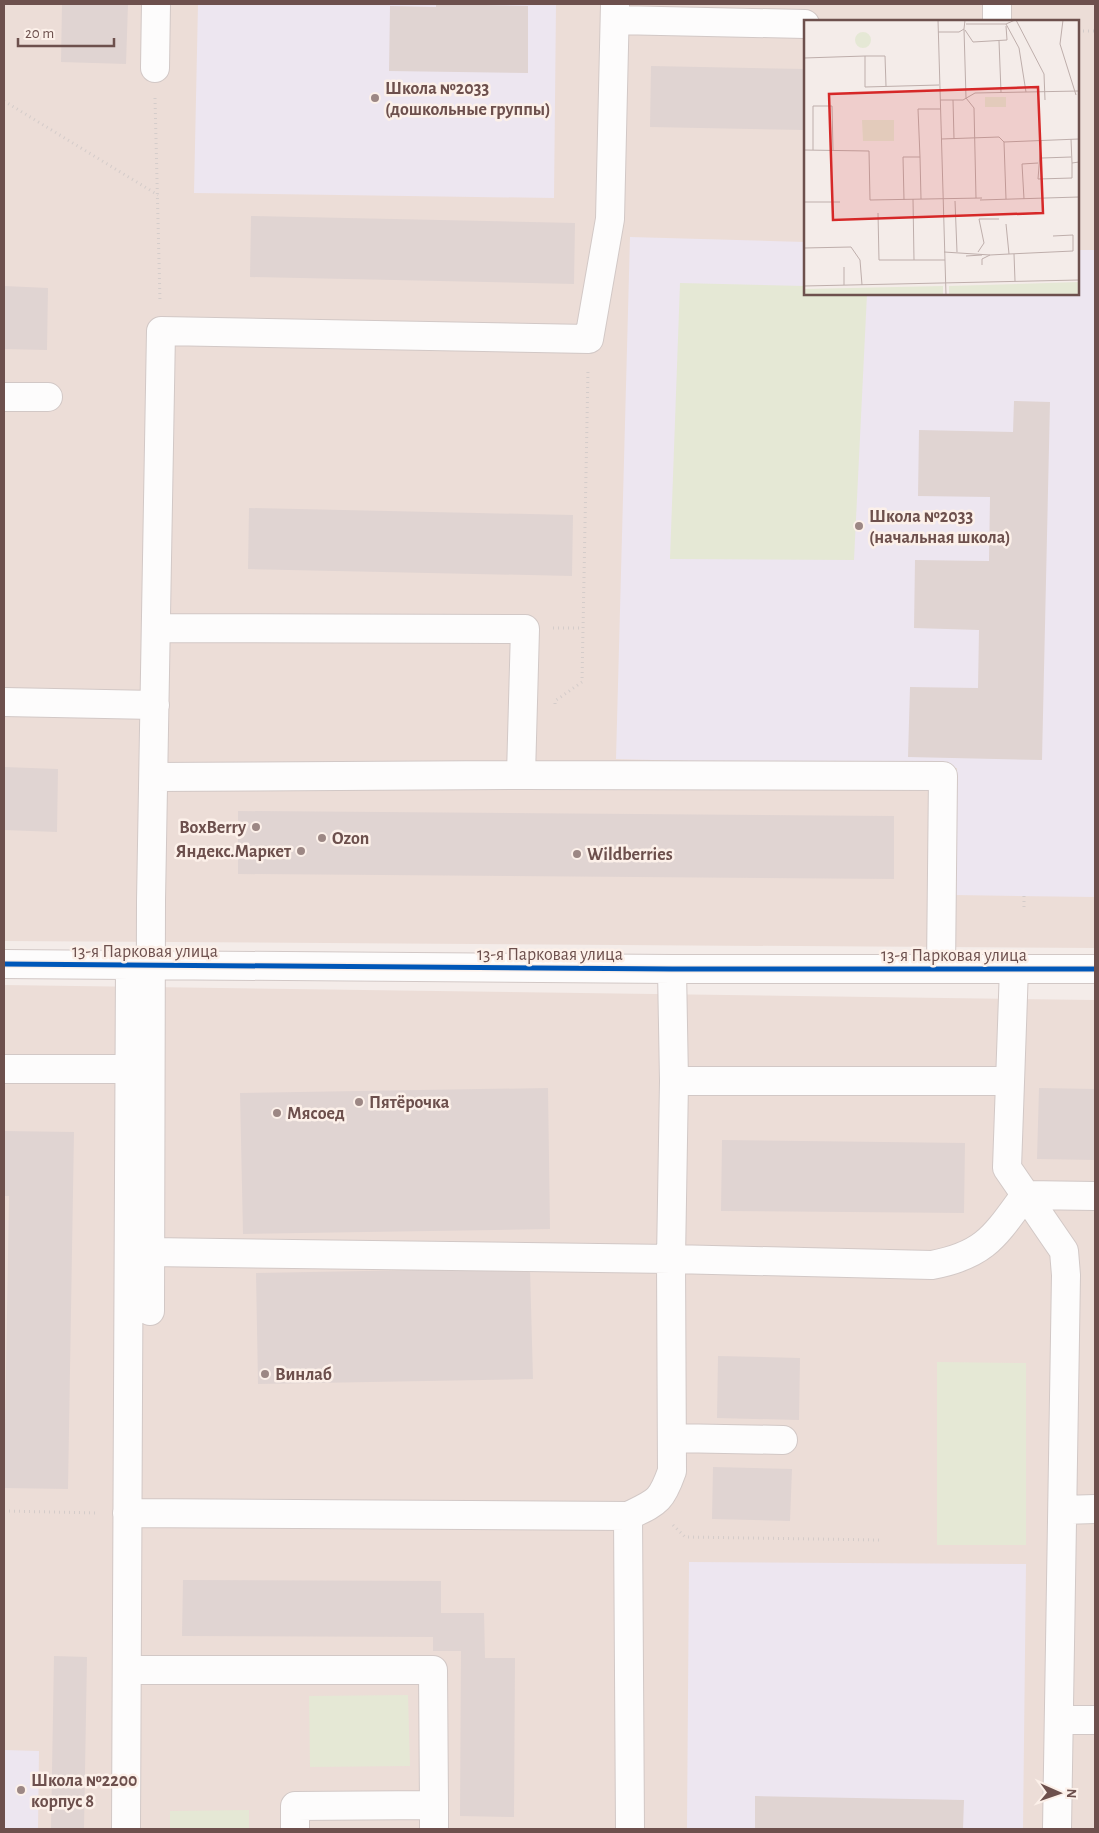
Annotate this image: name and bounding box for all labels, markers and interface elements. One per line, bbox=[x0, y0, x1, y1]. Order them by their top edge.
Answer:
scale bar bbox=[18, 15, 114, 47]
inset map bbox=[804, 20, 1079, 295]
text: 20 m bbox=[25, 26, 54, 41]
place label: Школа №2033 (дошкольные группы) bbox=[385, 80, 551, 119]
marker: Школа №2033 (дошкольные группы) bbox=[369, 92, 381, 104]
place label: Школа №2033 (начальная школа) bbox=[869, 508, 1011, 547]
marker: Школа №2033 (начальная школа) bbox=[853, 520, 865, 532]
place label: BoxBerry bbox=[179, 819, 247, 837]
marker: BoxBerry bbox=[250, 821, 262, 833]
place label: Ozon bbox=[332, 830, 369, 848]
marker: Ozon bbox=[316, 832, 328, 844]
place label: Яндекс.Маркет bbox=[176, 843, 292, 861]
marker: Яндекс.Маркет bbox=[295, 845, 307, 857]
place label: Wildberries bbox=[587, 846, 673, 864]
marker: Wildberries bbox=[571, 848, 583, 860]
street label: 13-я Парковая улица bbox=[72, 943, 218, 961]
street label: 13-я Парковая улица bbox=[477, 946, 623, 964]
street label: 13-я Парковая улица bbox=[881, 947, 1027, 965]
place label: Пятёрочка bbox=[369, 1094, 450, 1112]
marker: Пятёрочка bbox=[353, 1096, 365, 1108]
place label: Мясоед bbox=[287, 1105, 345, 1123]
marker: Мясоед bbox=[271, 1107, 283, 1119]
place label: Винлаб bbox=[275, 1366, 332, 1384]
marker: Винлаб bbox=[259, 1368, 271, 1380]
north arrow bbox=[1034, 1768, 1084, 1818]
place label: Школа №2200 корпус 8 bbox=[31, 1772, 138, 1811]
marker: Школа №2200 корпус 8 bbox=[15, 1784, 27, 1796]
text: N bbox=[1064, 1788, 1078, 1799]

